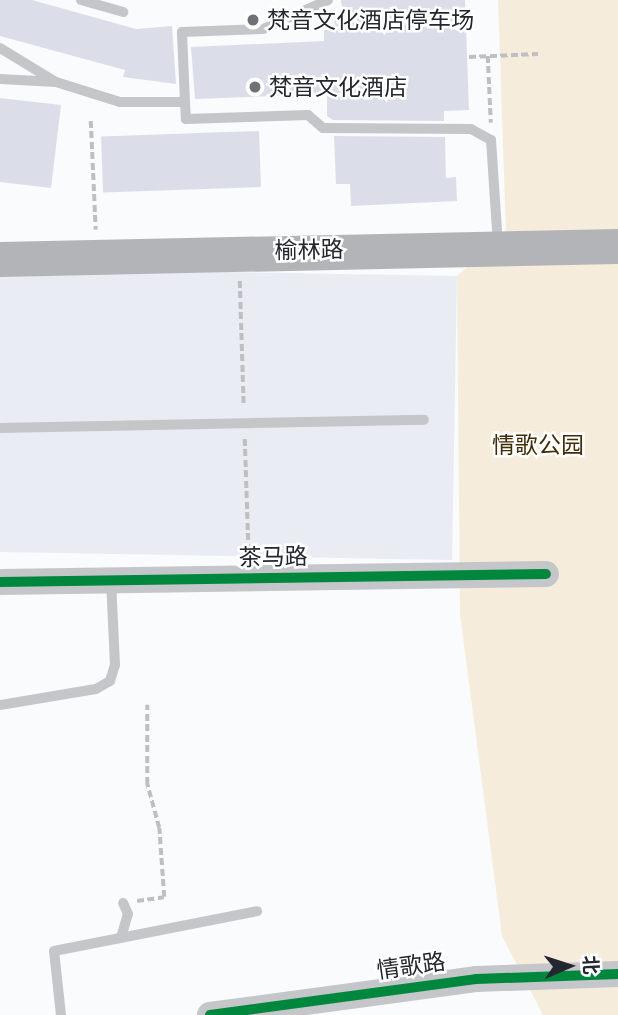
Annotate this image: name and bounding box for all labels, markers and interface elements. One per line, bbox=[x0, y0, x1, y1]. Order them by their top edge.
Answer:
place label: 梵音文化酒店停车场 bbox=[267, 6, 474, 34]
marker: 梵音文化酒店停车场 bbox=[245, 12, 261, 28]
place label: 梵音文化酒店 bbox=[269, 73, 407, 101]
marker: 梵音文化酒店 bbox=[247, 79, 263, 95]
street label: 榆林路 bbox=[274, 236, 344, 264]
park label: 情歌公园 bbox=[492, 431, 584, 459]
street label: 茶马路 bbox=[238, 543, 308, 571]
north arrow bbox=[534, 931, 604, 1001]
street label: 情歌路 bbox=[375, 948, 447, 984]
text: 北 bbox=[578, 955, 602, 975]

